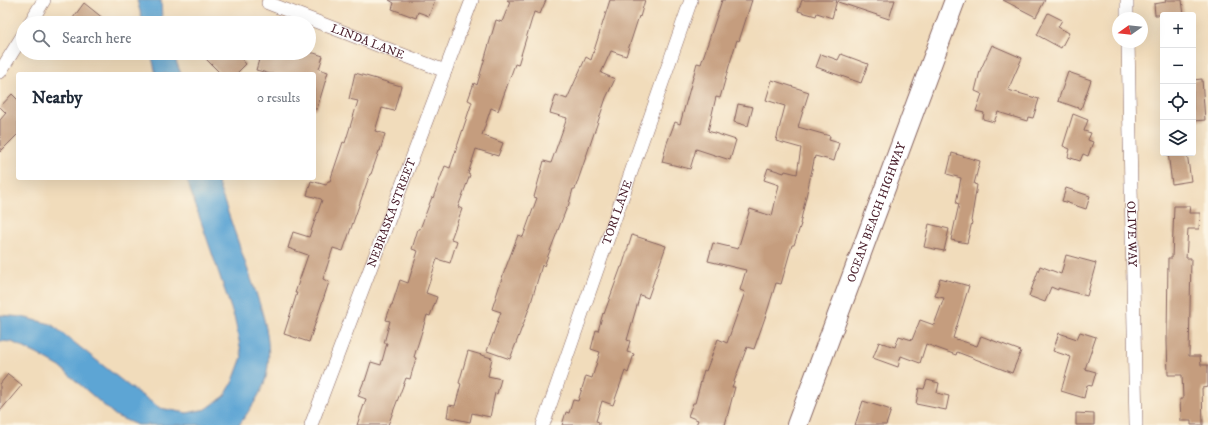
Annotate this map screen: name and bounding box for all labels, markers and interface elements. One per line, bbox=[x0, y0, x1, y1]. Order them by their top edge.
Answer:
north arrow bbox=[1112, 12, 1148, 48]
map controls bbox=[1160, 12, 1196, 156]
button: + bbox=[1160, 12, 1196, 48]
search box bbox=[16, 16, 316, 60]
street label: LINDA LANE bbox=[329, 21, 407, 63]
icon: search bbox=[30, 27, 52, 49]
text: Search here bbox=[62, 29, 131, 48]
button: − bbox=[1160, 48, 1196, 84]
button: locate bbox=[1160, 84, 1196, 120]
text: Nearby bbox=[32, 87, 82, 109]
text: 0 results bbox=[257, 90, 300, 106]
button: layers bbox=[1160, 120, 1196, 156]
street label: OCEAN BEACH HIGHWAY bbox=[844, 140, 910, 285]
street label: NEBRASKA STREET bbox=[364, 156, 419, 270]
street label: TORI LANE bbox=[599, 178, 636, 247]
street label: OLIVE WAY bbox=[1123, 201, 1140, 268]

